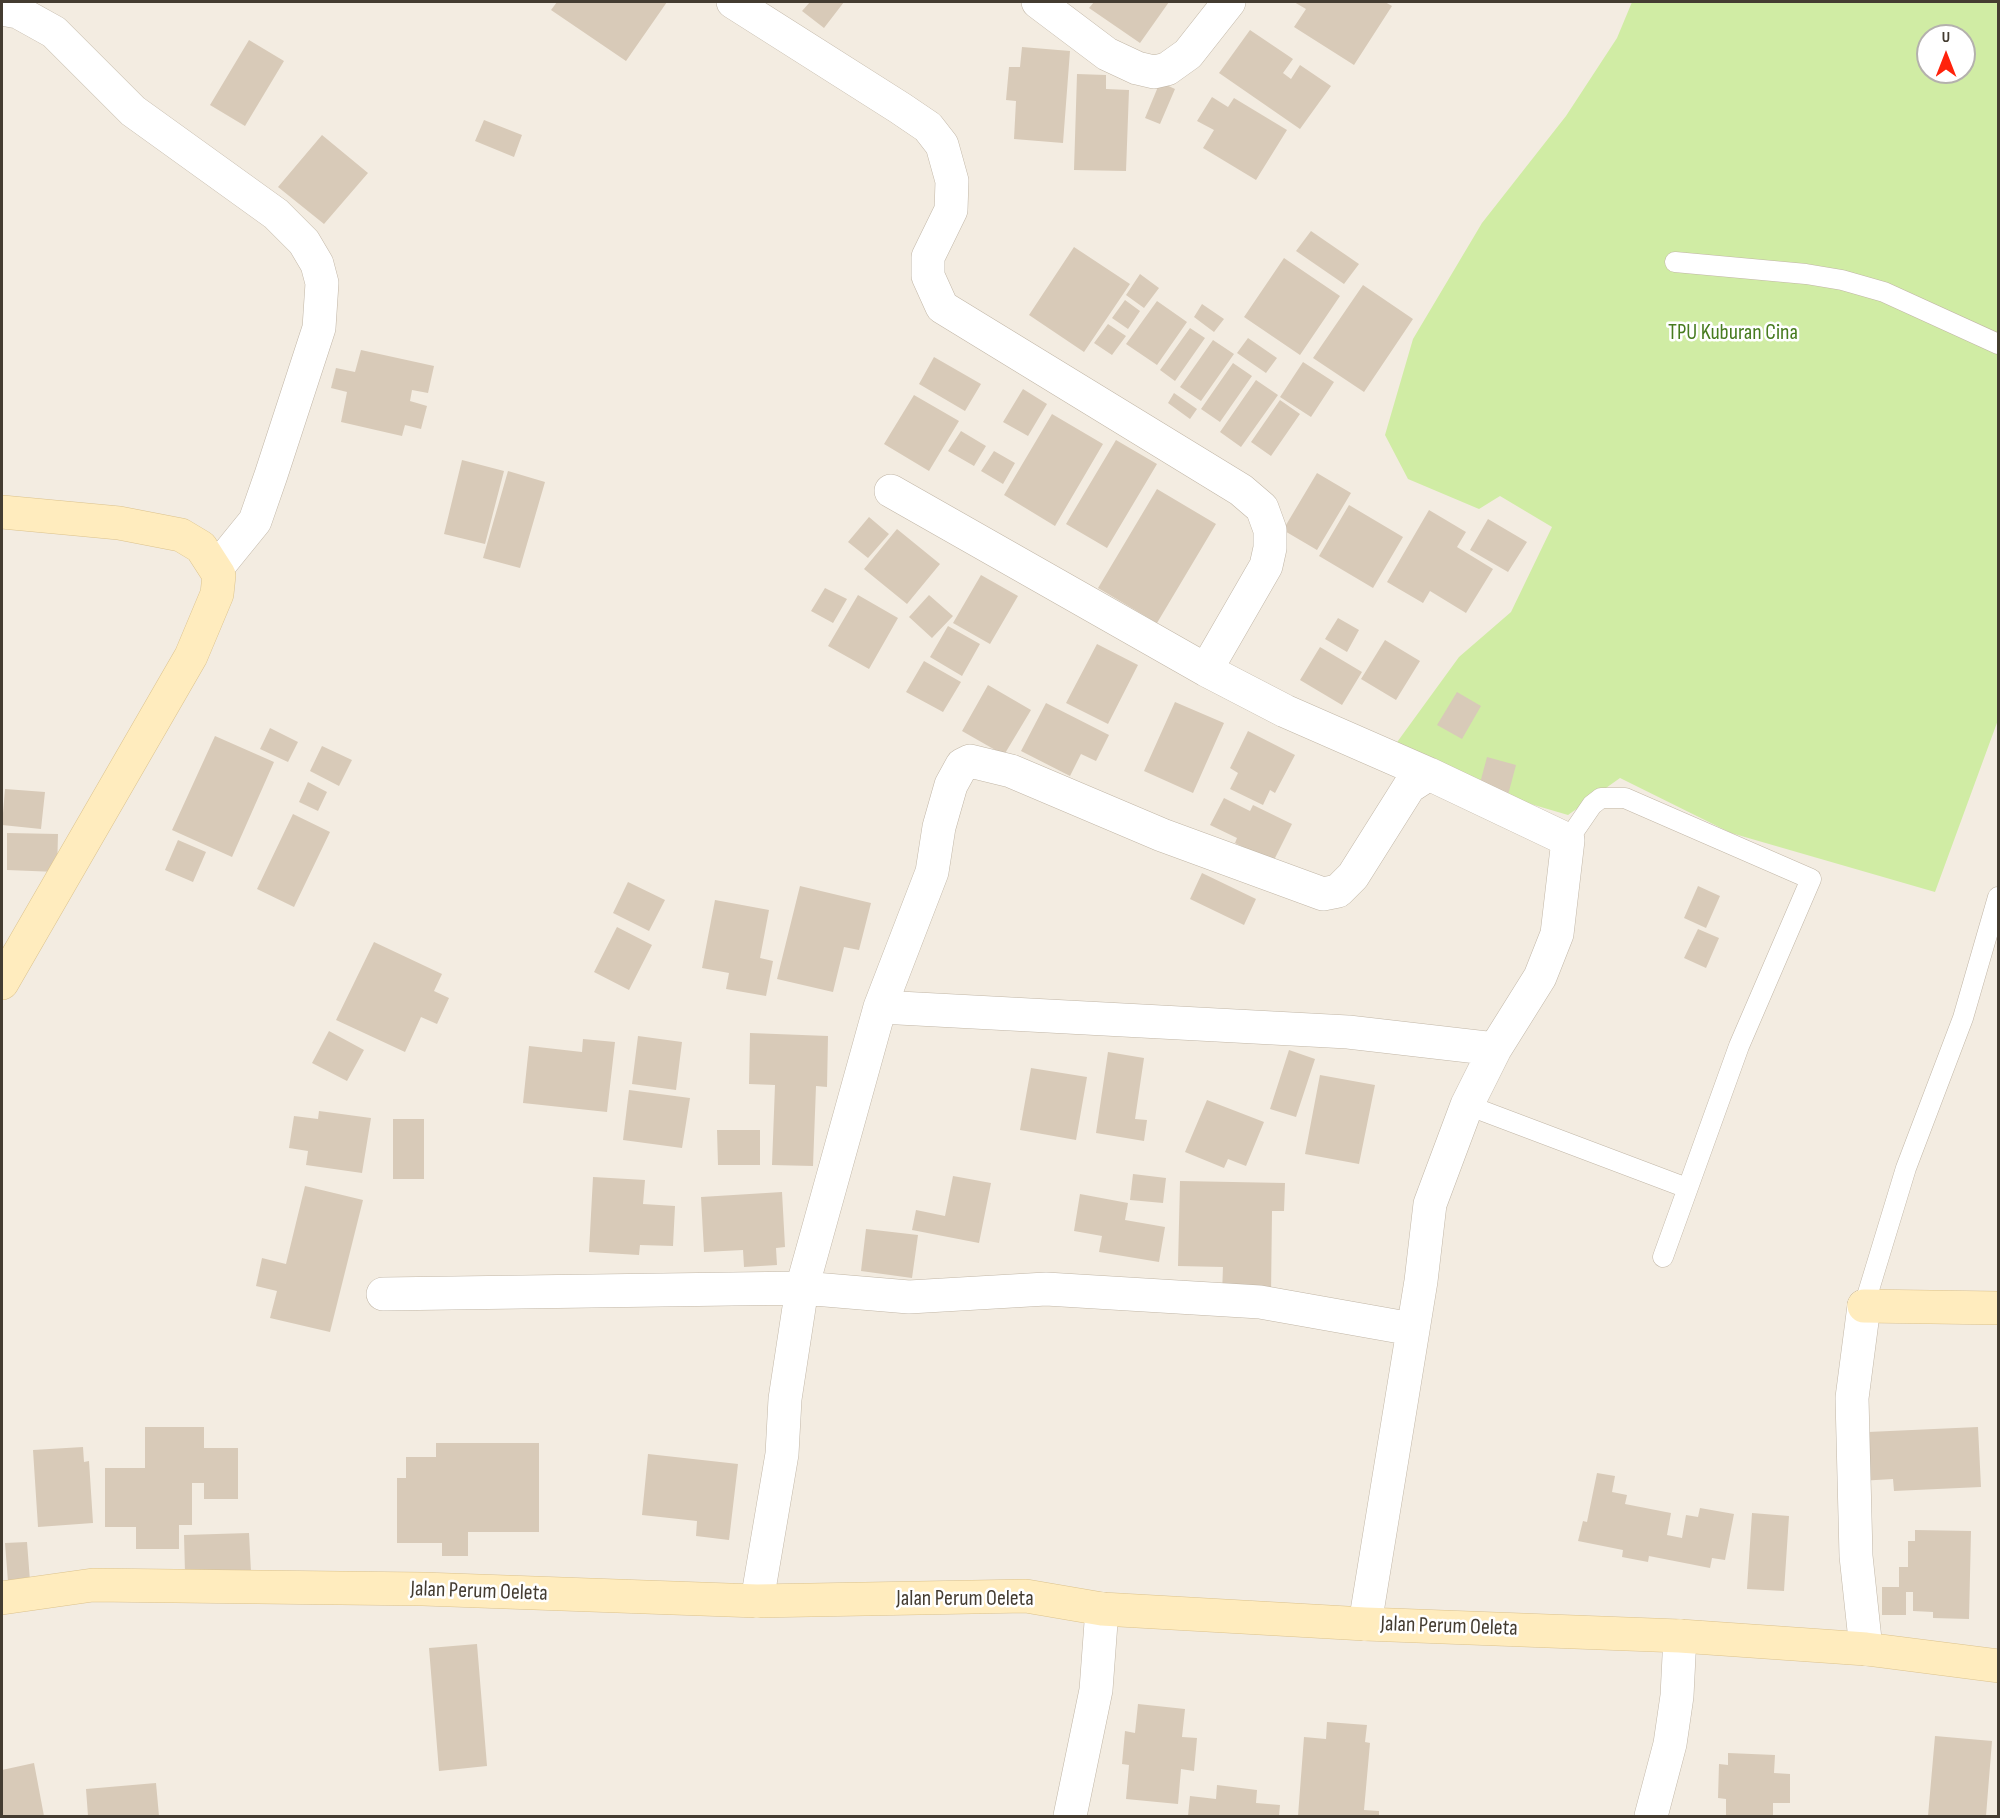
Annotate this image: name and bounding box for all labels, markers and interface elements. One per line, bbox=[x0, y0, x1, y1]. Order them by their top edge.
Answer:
north arrow bbox=[1916, 24, 1976, 84]
text: U bbox=[1942, 28, 1950, 47]
park label: TPU Kuburan Cina bbox=[1668, 320, 1798, 346]
street label: Jalan Perum Oeleta bbox=[410, 1576, 548, 1608]
street label: Jalan Perum Oeleta bbox=[896, 1586, 1034, 1612]
street label: Jalan Perum Oeleta bbox=[1380, 1611, 1518, 1643]

